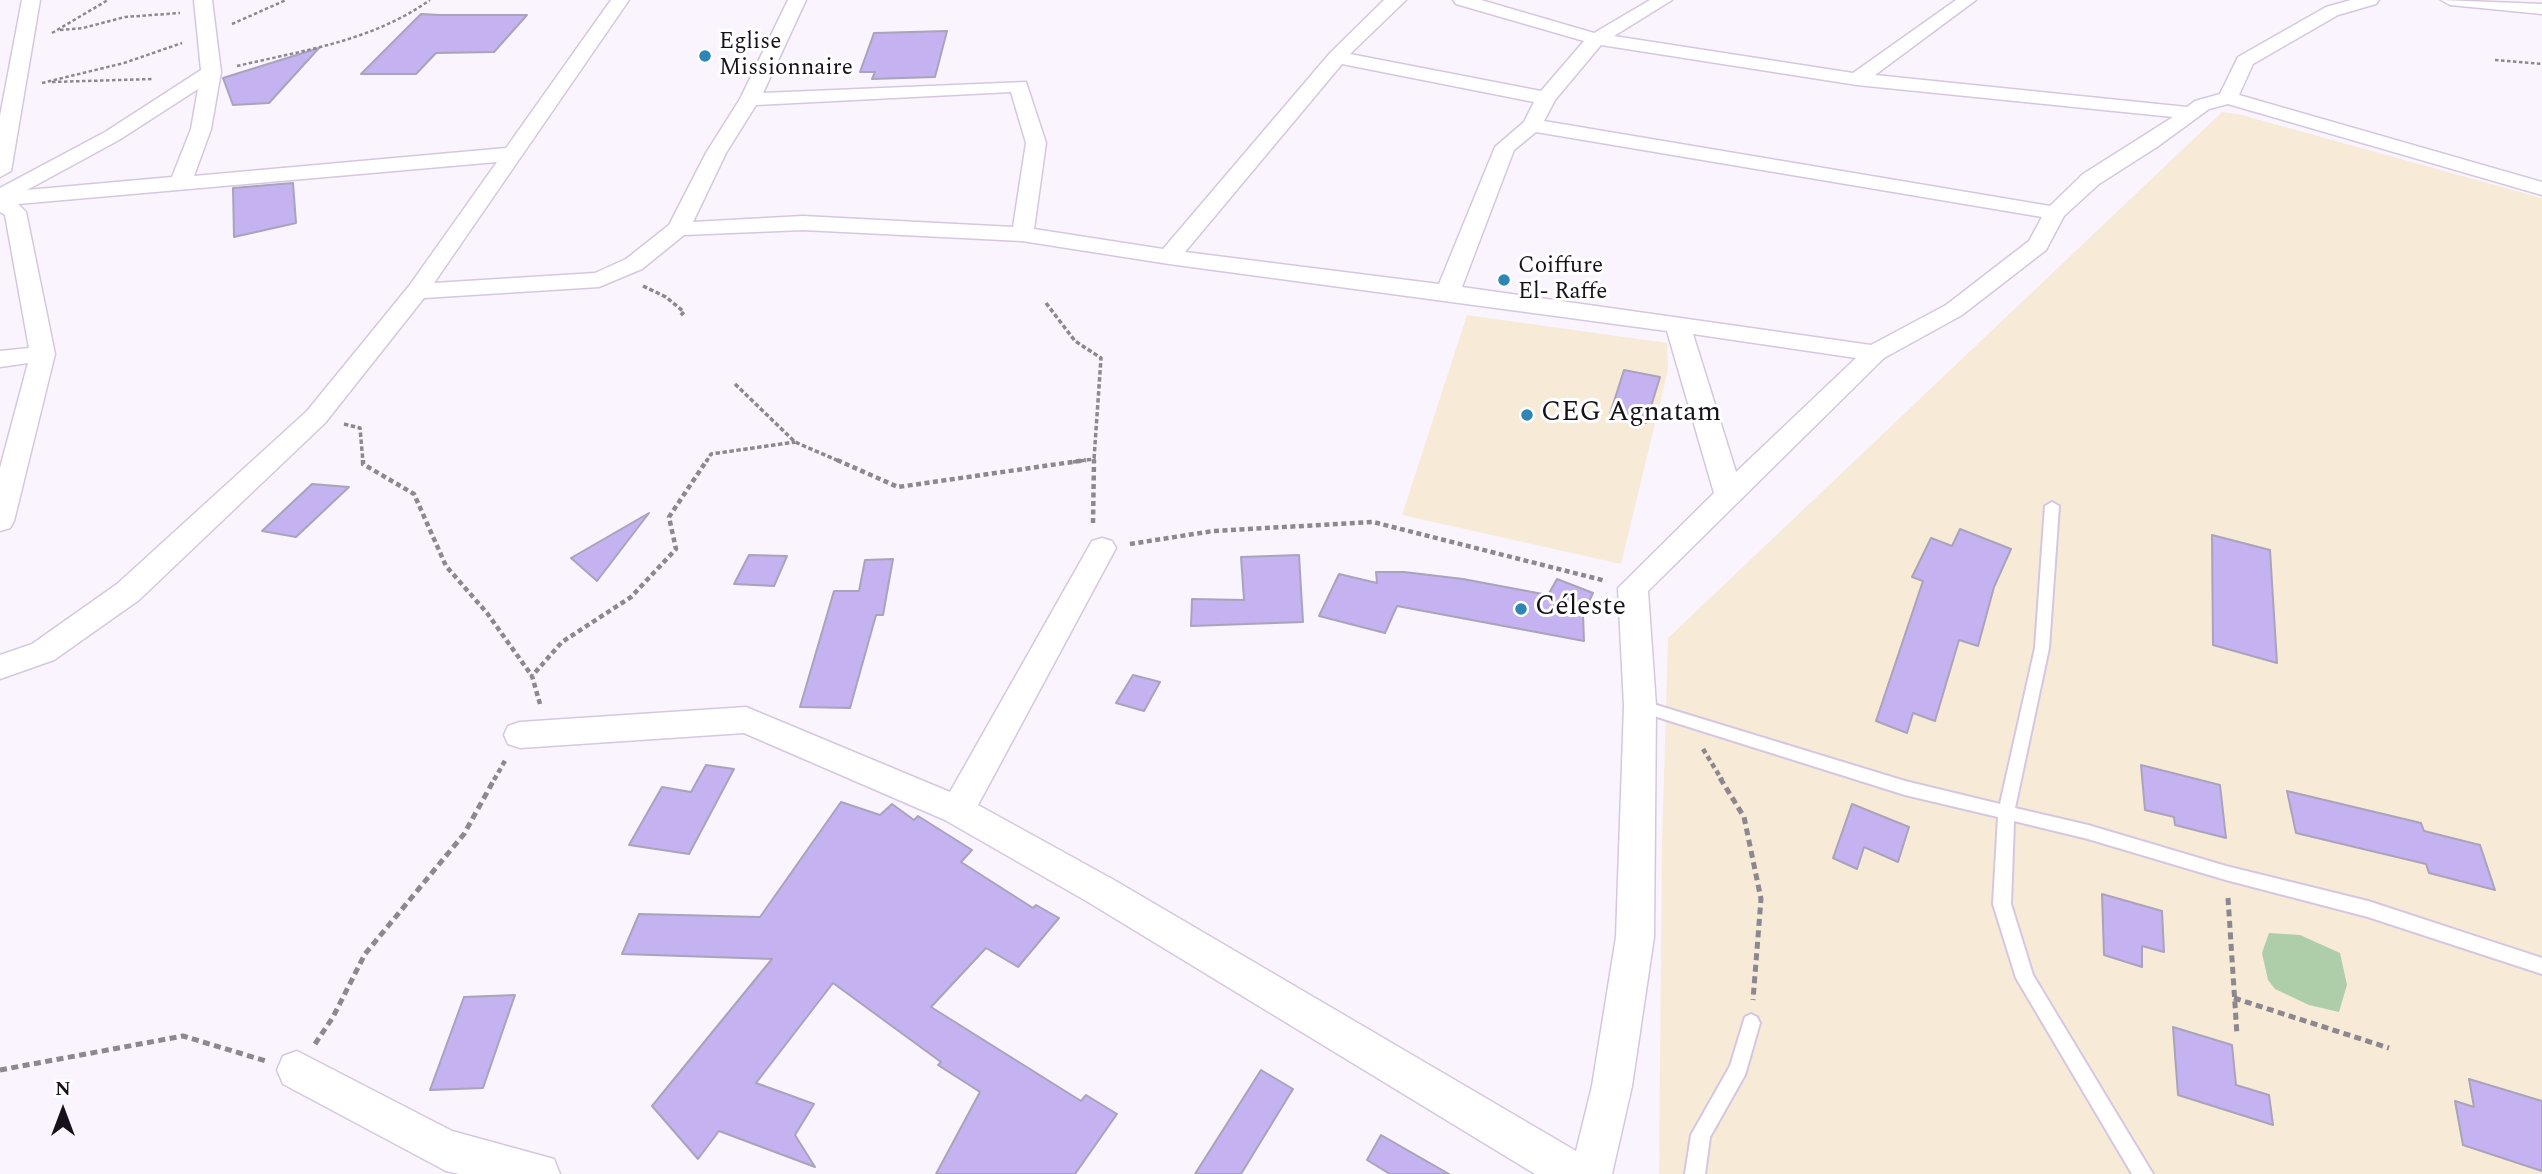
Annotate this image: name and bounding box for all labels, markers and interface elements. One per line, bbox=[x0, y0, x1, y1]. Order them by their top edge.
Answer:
place label: Eglise Missionnaire bbox=[719, 29, 853, 83]
marker: Eglise Missionnaire bbox=[697, 48, 713, 64]
place label: Coiffure El- Raffe bbox=[1518, 253, 1607, 307]
marker: Coiffure El- Raffe bbox=[1496, 272, 1512, 288]
place label: CEG Agnatam bbox=[1541, 398, 1721, 432]
marker: CEG Agnatam bbox=[1519, 407, 1535, 423]
place label: Céleste bbox=[1535, 592, 1626, 626]
marker: Céleste bbox=[1513, 601, 1529, 617]
text: N bbox=[55, 1075, 71, 1104]
north arrow bbox=[28, 1076, 98, 1146]

